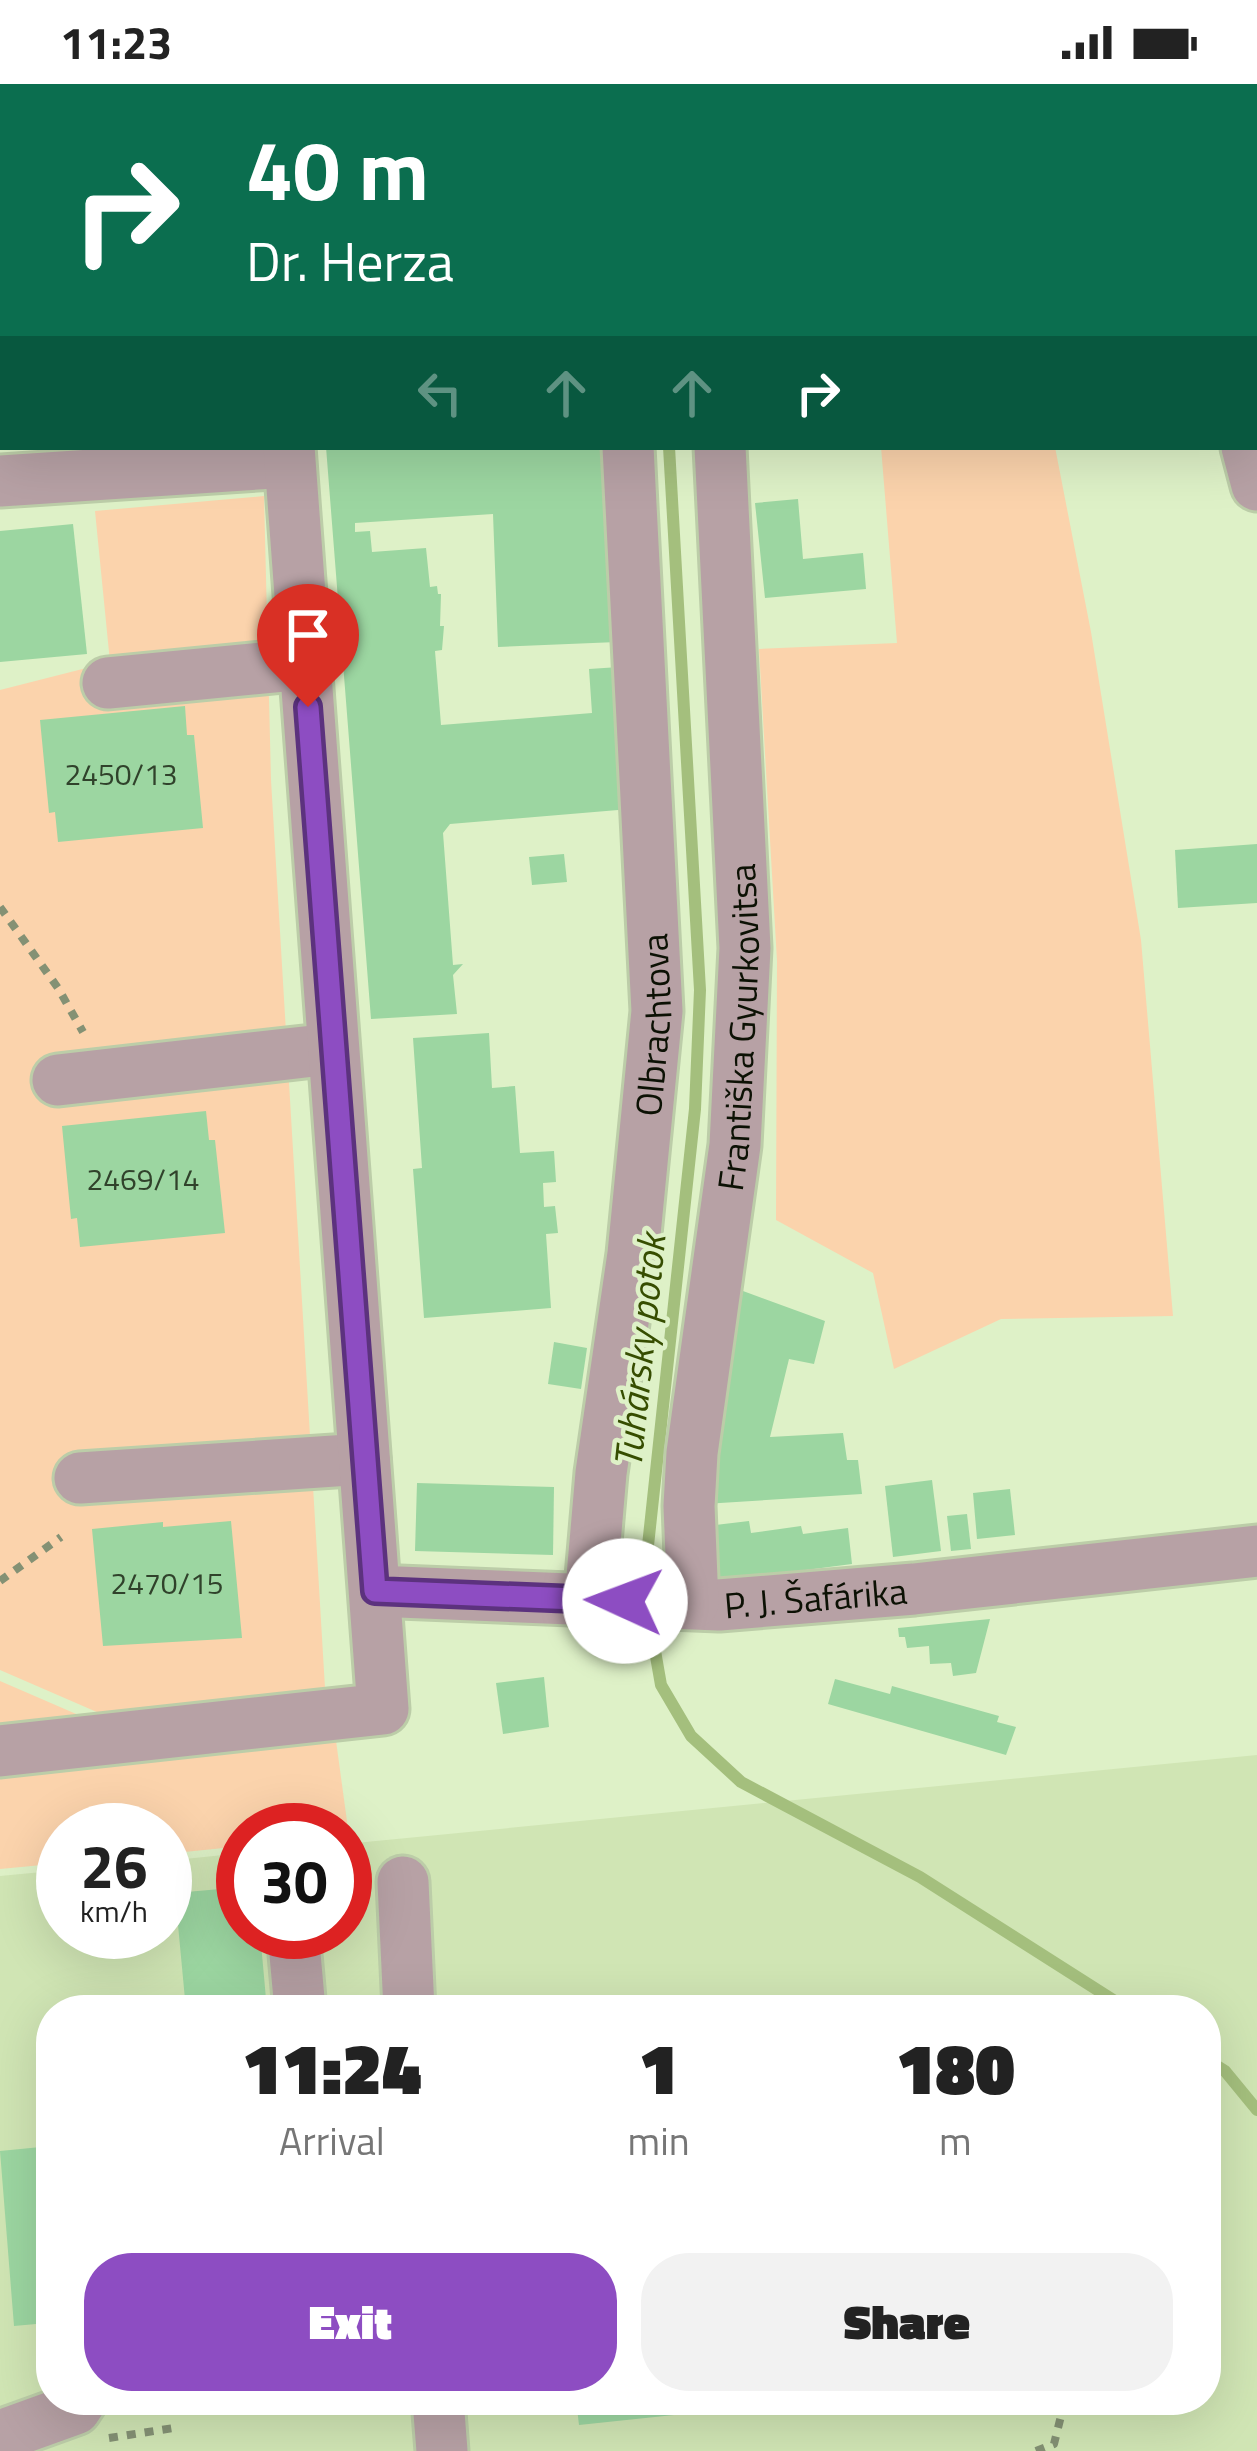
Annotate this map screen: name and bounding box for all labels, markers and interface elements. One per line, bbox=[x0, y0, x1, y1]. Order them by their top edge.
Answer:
text: 11:23 bbox=[60, 8, 172, 76]
text: 40 m bbox=[246, 105, 429, 233]
icon: right bbox=[48, 132, 204, 288]
text: Dr. Herza bbox=[246, 220, 454, 302]
icon: left bbox=[407, 360, 473, 426]
icon: ahead bbox=[533, 360, 599, 426]
icon: ahead bbox=[659, 360, 725, 426]
icon: right bbox=[785, 360, 851, 426]
pin bbox=[257, 584, 359, 707]
icon: arrive bbox=[275, 602, 341, 668]
house number: 2450/13 bbox=[64, 751, 178, 797]
street label: Františka Gyurkovitsa bbox=[701, 862, 773, 1194]
street label: Olbrachtova bbox=[619, 932, 685, 1119]
house number: 2469/14 bbox=[86, 1156, 200, 1202]
water label: Tuhársky potok bbox=[597, 1227, 681, 1471]
position arrow bbox=[562, 1538, 688, 1664]
house number: 2470/15 bbox=[110, 1560, 224, 1606]
street label: P. J. Šafárika bbox=[722, 1562, 909, 1632]
speed limit sign: 30 bbox=[216, 1803, 372, 1959]
text: 26 bbox=[80, 1820, 148, 1911]
text: km/h bbox=[80, 1888, 148, 1934]
text: 11:24 bbox=[242, 2012, 421, 2122]
text: 1 bbox=[639, 2012, 678, 2122]
text: 180 bbox=[896, 2012, 1015, 2122]
text: Arrival bbox=[279, 2111, 385, 2170]
text: min bbox=[628, 2111, 690, 2170]
text: m bbox=[939, 2111, 972, 2170]
button: Exit bbox=[84, 2253, 617, 2391]
button: Share bbox=[641, 2253, 1173, 2391]

